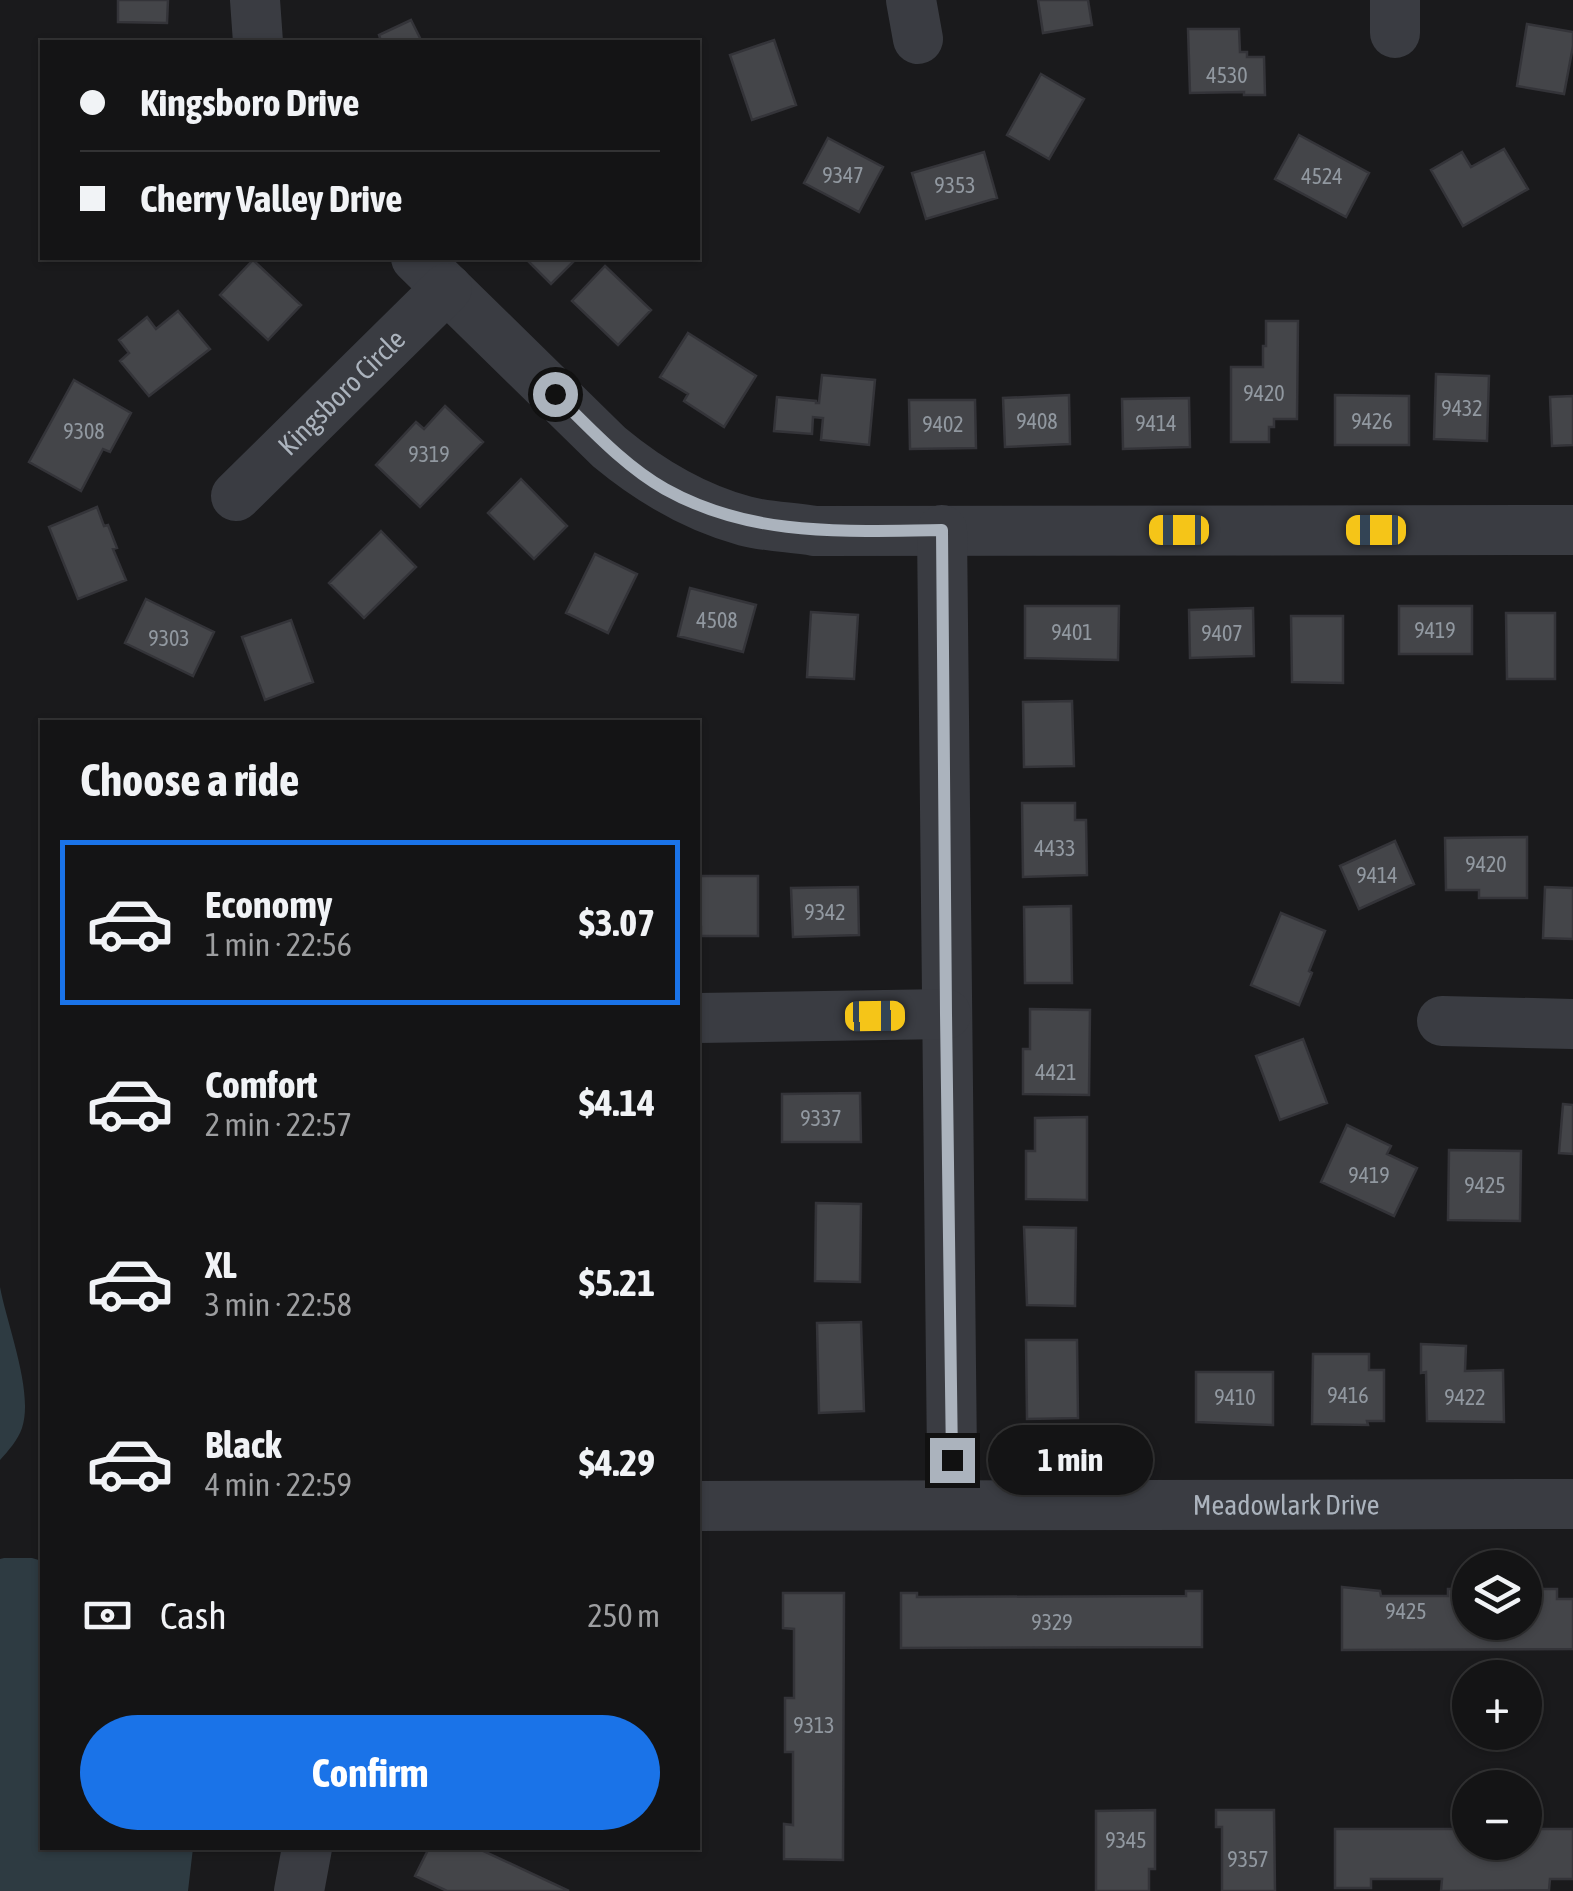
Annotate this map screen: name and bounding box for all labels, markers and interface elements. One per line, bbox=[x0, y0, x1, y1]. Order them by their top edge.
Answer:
house number: 4530 bbox=[1206, 62, 1248, 88]
text: Kingsboro Drive bbox=[140, 81, 359, 124]
house number: 9347 bbox=[822, 162, 864, 188]
house number: 4524 bbox=[1301, 163, 1343, 189]
house number: 9353 bbox=[934, 172, 976, 198]
text: Cherry Valley Drive bbox=[140, 177, 402, 220]
street label: Kingsboro Circle bbox=[271, 323, 411, 461]
route start bbox=[533, 372, 578, 417]
house number: 9420 bbox=[1243, 380, 1285, 406]
house number: 9432 bbox=[1441, 395, 1483, 421]
house number: 9408 bbox=[1016, 408, 1058, 434]
house number: 9426 bbox=[1351, 408, 1393, 434]
house number: 9414 bbox=[1135, 410, 1177, 436]
house number: 9402 bbox=[922, 411, 964, 437]
house number: 9308 bbox=[63, 418, 105, 444]
house number: 9319 bbox=[408, 441, 450, 467]
car bbox=[1149, 515, 1209, 545]
car bbox=[1346, 515, 1406, 545]
house number: 4508 bbox=[696, 607, 738, 633]
house number: 9419 bbox=[1414, 617, 1456, 643]
house number: 9401 bbox=[1051, 619, 1093, 645]
house number: 9407 bbox=[1201, 620, 1243, 646]
house number: 9303 bbox=[148, 625, 190, 651]
text: Choose a ride bbox=[80, 754, 299, 806]
house number: 4433 bbox=[1034, 835, 1076, 861]
house number: 9420 bbox=[1465, 851, 1507, 877]
house number: 9414 bbox=[1356, 862, 1398, 888]
icon: car bbox=[85, 878, 175, 968]
text: Economy bbox=[205, 883, 332, 926]
house number: 9342 bbox=[804, 899, 846, 925]
text: $3.07 bbox=[579, 901, 655, 944]
text: 1 min · 22:56 bbox=[205, 926, 352, 963]
car bbox=[845, 1000, 905, 1032]
icon: car bbox=[85, 1058, 175, 1148]
house number: 4421 bbox=[1035, 1059, 1077, 1085]
text: Comfort bbox=[205, 1063, 317, 1106]
text: $4.14 bbox=[579, 1081, 655, 1124]
house number: 9337 bbox=[800, 1105, 842, 1131]
text: 2 min · 22:57 bbox=[205, 1106, 352, 1143]
house number: 9419 bbox=[1348, 1162, 1390, 1188]
house number: 9425 bbox=[1464, 1172, 1506, 1198]
icon: car bbox=[85, 1238, 175, 1328]
text: XL bbox=[205, 1243, 237, 1286]
text: $5.21 bbox=[579, 1261, 655, 1304]
text: 3 min · 22:58 bbox=[205, 1286, 352, 1323]
house number: 9416 bbox=[1327, 1382, 1369, 1408]
house number: 9410 bbox=[1214, 1384, 1256, 1410]
house number: 9422 bbox=[1444, 1384, 1486, 1410]
icon: car bbox=[85, 1418, 175, 1508]
text: Black bbox=[205, 1423, 282, 1466]
callout: 1 min bbox=[987, 1425, 1152, 1495]
route end bbox=[930, 1438, 975, 1483]
text: $4.29 bbox=[579, 1441, 655, 1484]
text: 1 min bbox=[1038, 1441, 1103, 1478]
text: 4 min · 22:59 bbox=[205, 1466, 352, 1503]
street label: Meadowlark Drive bbox=[1193, 1488, 1379, 1521]
map controls bbox=[1452, 1550, 1542, 1860]
button: layers bbox=[1452, 1550, 1542, 1640]
icon: cash bbox=[80, 1588, 135, 1643]
text: Cash bbox=[160, 1594, 227, 1637]
text: 250 m bbox=[587, 1597, 660, 1634]
house number: 9425 bbox=[1385, 1598, 1427, 1624]
house number: 9329 bbox=[1031, 1609, 1073, 1635]
button: + bbox=[1452, 1660, 1542, 1750]
house number: 9313 bbox=[793, 1712, 835, 1738]
button: Confirm bbox=[80, 1715, 660, 1830]
button: − bbox=[1452, 1770, 1542, 1860]
house number: 9345 bbox=[1105, 1827, 1147, 1853]
house number: 9357 bbox=[1227, 1846, 1269, 1872]

